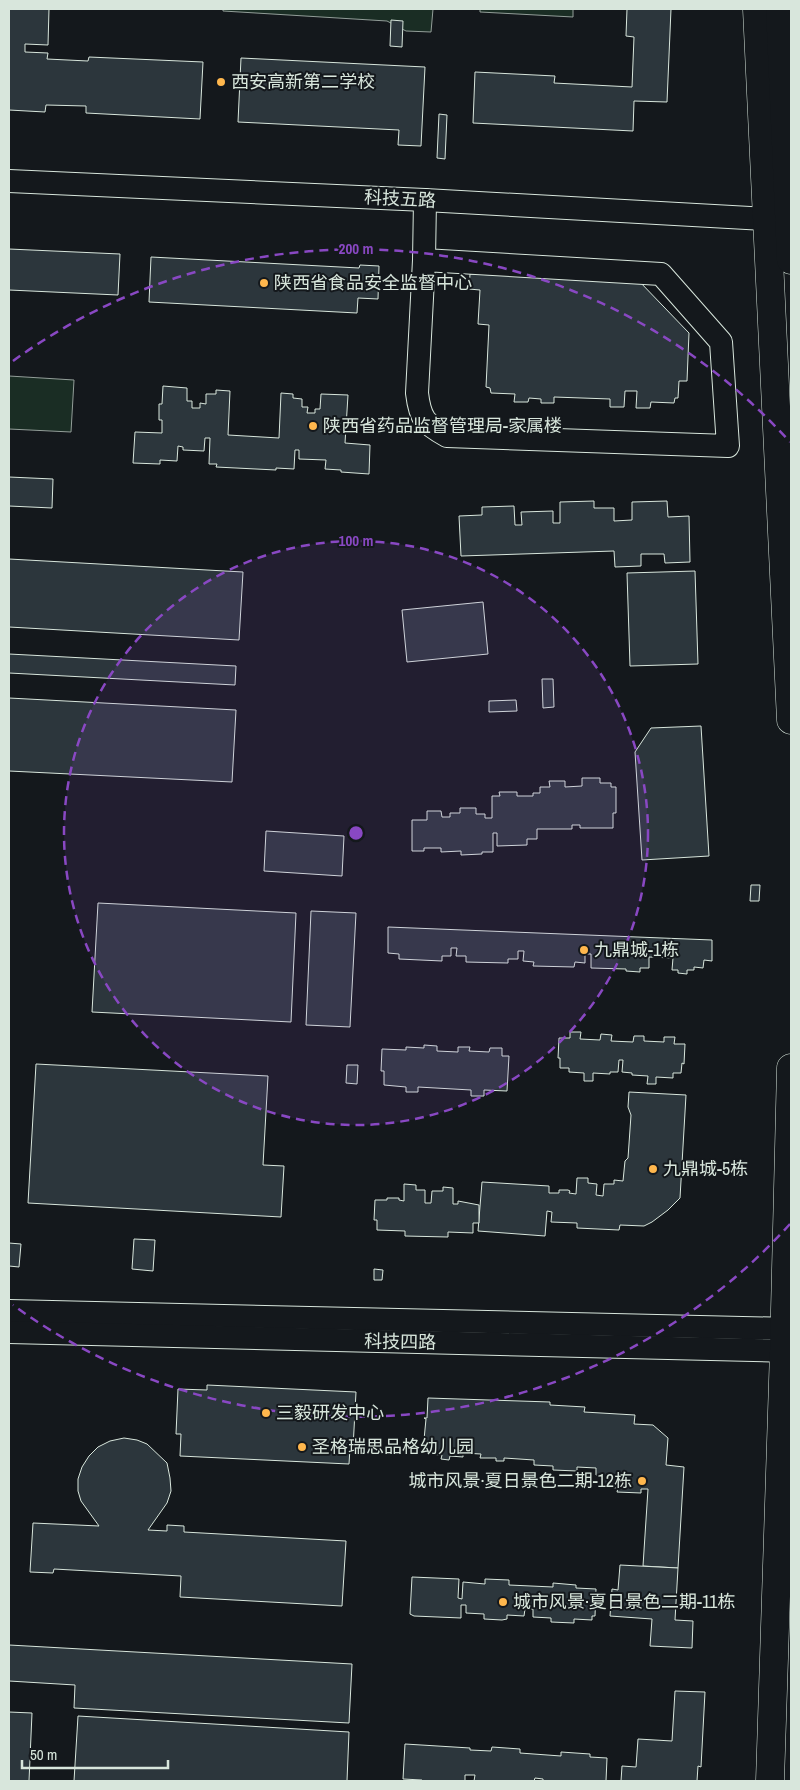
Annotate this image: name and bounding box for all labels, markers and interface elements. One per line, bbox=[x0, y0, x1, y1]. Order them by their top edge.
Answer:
place label: 西安高新第二学校 bbox=[231, 69, 375, 94]
marker: 西安高新第二学校 bbox=[215, 76, 227, 88]
street label: 科技五路 bbox=[363, 184, 437, 213]
text: 200 m bbox=[339, 238, 373, 259]
place label: 陕西省食品安全监督中心 bbox=[274, 270, 472, 295]
marker: 陕西省食品安全监督中心 bbox=[258, 277, 270, 289]
place label: 陕西省药品监督管理局-家属楼 bbox=[323, 413, 562, 438]
marker: 陕西省药品监督管理局-家属楼 bbox=[307, 420, 319, 432]
text: 100 m bbox=[339, 530, 373, 551]
centre of rings bbox=[347, 824, 365, 842]
place label: 九鼎城-1栋 bbox=[594, 937, 679, 962]
marker: 九鼎城-1栋 bbox=[578, 944, 590, 956]
place label: 九鼎城-5栋 bbox=[663, 1156, 748, 1181]
marker: 九鼎城-5栋 bbox=[647, 1163, 659, 1175]
street label: 科技四路 bbox=[364, 1328, 436, 1355]
place label: 三毅研发中心 bbox=[276, 1400, 384, 1425]
marker: 三毅研发中心 bbox=[260, 1407, 272, 1419]
place label: 圣格瑞思品格幼儿园 bbox=[312, 1434, 474, 1459]
marker: 圣格瑞思品格幼儿园 bbox=[296, 1441, 308, 1453]
place label: 城市风景·夏日景色二期-12栋 bbox=[409, 1468, 632, 1493]
marker: 城市风景·夏日景色二期-12栋 bbox=[636, 1475, 648, 1487]
place label: 城市风景·夏日景色二期-11栋 bbox=[513, 1589, 735, 1614]
marker: 城市风景·夏日景色二期-11栋 bbox=[497, 1596, 509, 1608]
scale bar bbox=[22, 1738, 169, 1770]
text: 50 m bbox=[30, 1744, 57, 1765]

